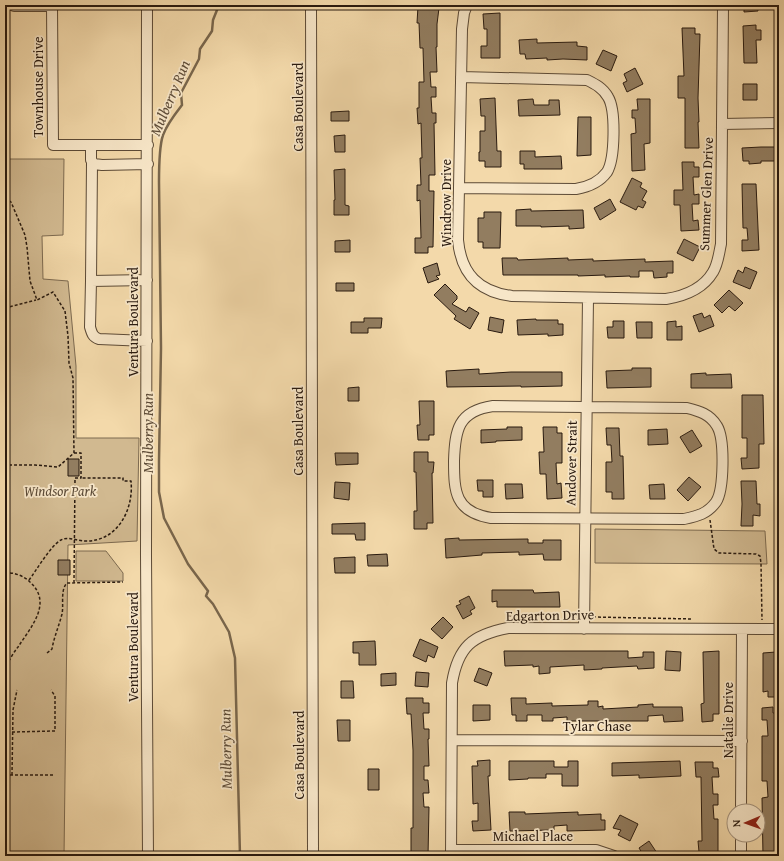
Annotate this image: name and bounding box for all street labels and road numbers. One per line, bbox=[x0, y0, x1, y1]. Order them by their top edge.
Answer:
street label: Townhouse Drive bbox=[28, 36, 48, 138]
street label: Casa Boulevard bbox=[288, 62, 308, 152]
street label: Summer Glen Drive bbox=[694, 136, 718, 251]
street label: Windrow Drive bbox=[436, 159, 456, 247]
street label: Ventura Boulevard bbox=[123, 266, 143, 377]
street label: Casa Boulevard bbox=[288, 386, 308, 476]
street label: Andover Strait bbox=[560, 420, 582, 506]
street label: Ventura Boulevard bbox=[123, 591, 143, 702]
street label: Edgarton Drive bbox=[506, 604, 595, 626]
street label: Natalie Drive bbox=[718, 681, 738, 758]
street label: Casa Boulevard bbox=[289, 710, 309, 800]
street label: Tylar Chase bbox=[563, 716, 632, 736]
street label: Michael Place bbox=[493, 826, 574, 846]

